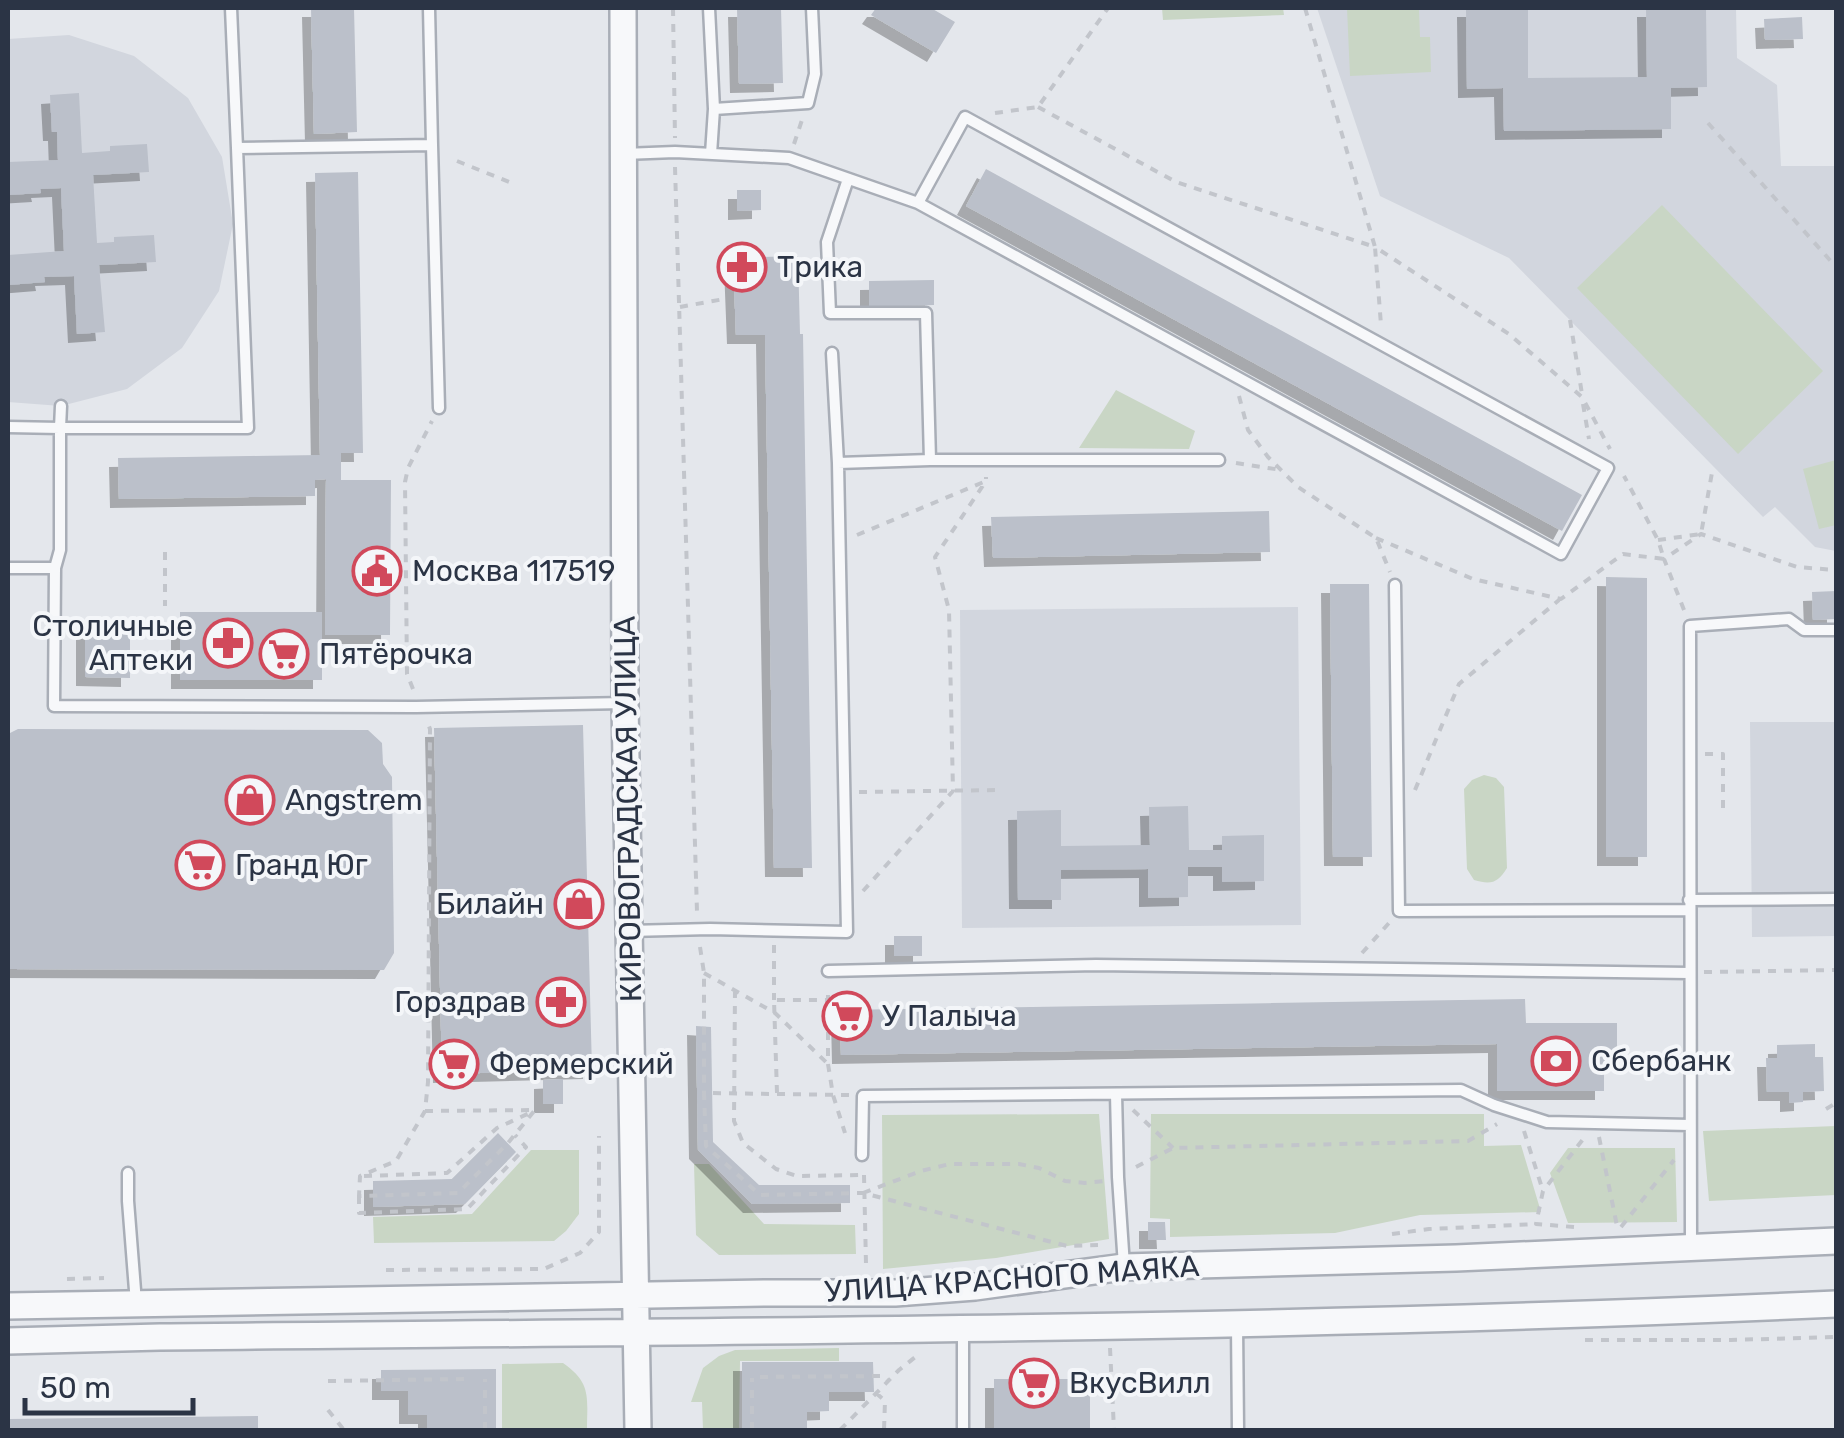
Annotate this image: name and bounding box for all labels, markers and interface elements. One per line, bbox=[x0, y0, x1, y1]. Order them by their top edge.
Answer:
pharmacy icon: Трика bbox=[716, 241, 768, 293]
place label: Трика bbox=[777, 249, 863, 285]
public building icon: Москва 117519 bbox=[351, 545, 403, 597]
place label: Москва 117519 bbox=[412, 553, 615, 589]
place label: Столичные Аптеки bbox=[32, 608, 193, 678]
street label: КИРОВОГРАДСКАЯ УЛИЦА bbox=[607, 616, 649, 1002]
pharmacy icon: Столичные Аптеки bbox=[202, 617, 254, 669]
supermarket icon: Пятёрочка bbox=[258, 628, 310, 680]
place label: Пятёрочка bbox=[319, 636, 473, 672]
shop icon: Angstrem bbox=[224, 774, 276, 826]
place label: Angstrem bbox=[285, 782, 423, 818]
supermarket icon: Гранд Юг bbox=[174, 839, 226, 891]
place label: Гранд Юг bbox=[235, 847, 368, 883]
shop icon: Билайн bbox=[553, 878, 605, 930]
place label: Билайн bbox=[436, 886, 544, 922]
pharmacy icon: Горздрав bbox=[535, 976, 587, 1028]
place label: Горздрав bbox=[394, 984, 526, 1020]
supermarket icon: У Палыча bbox=[821, 990, 873, 1042]
place label: У Палыча bbox=[882, 998, 1017, 1034]
bank icon: Сбербанк bbox=[1530, 1035, 1582, 1087]
supermarket icon: Фермерский bbox=[428, 1038, 480, 1090]
place label: Сбербанк bbox=[1591, 1043, 1731, 1079]
place label: Фермерский bbox=[489, 1046, 674, 1082]
street label: УЛИЦА КРАСНОГО МАЯКА bbox=[823, 1248, 1201, 1310]
scale bar bbox=[25, 1353, 192, 1415]
supermarket icon: ВкусВилл bbox=[1008, 1357, 1060, 1409]
place label: ВкусВилл bbox=[1069, 1365, 1211, 1401]
text: 50 m bbox=[40, 1370, 111, 1406]

